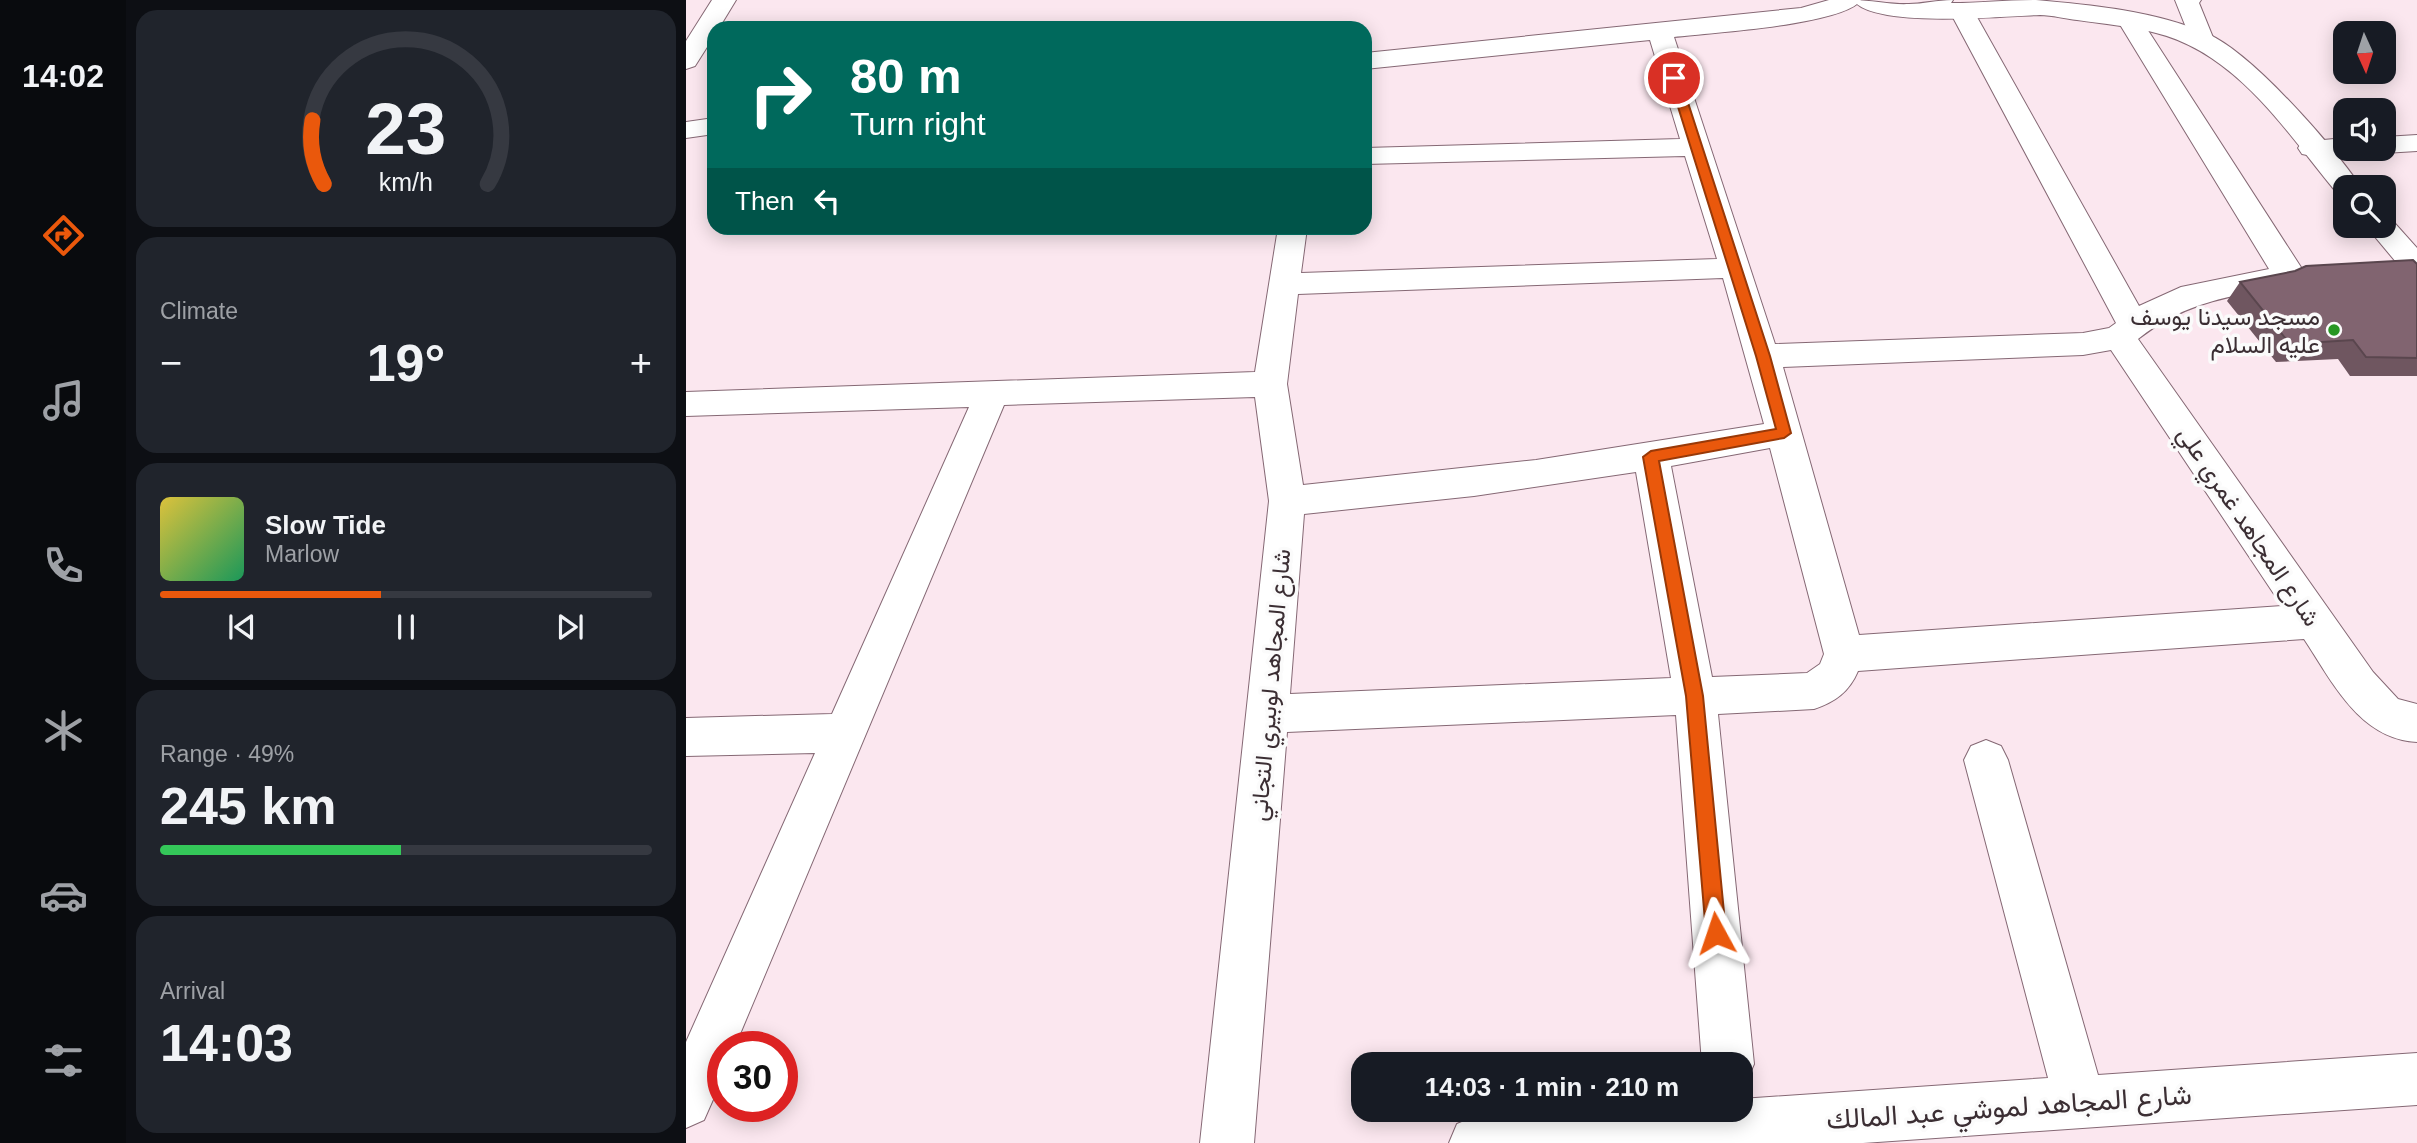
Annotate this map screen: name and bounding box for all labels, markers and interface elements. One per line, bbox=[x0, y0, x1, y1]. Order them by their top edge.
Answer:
north arrow bbox=[2333, 21, 2396, 84]
map controls bbox=[2333, 21, 2396, 238]
pin bbox=[1644, 48, 1704, 108]
icon: right bbox=[735, 49, 826, 140]
text: 80 m bbox=[850, 49, 962, 103]
text: 14:02 bbox=[22, 58, 104, 94]
icon: arrive bbox=[1655, 59, 1693, 97]
text: 23 bbox=[366, 89, 446, 170]
button: sound bbox=[2333, 98, 2396, 161]
text: Turn right bbox=[850, 106, 986, 142]
text: km/h bbox=[379, 168, 433, 196]
button: search bbox=[2333, 175, 2396, 238]
icon: left bbox=[808, 182, 846, 220]
text: Then bbox=[735, 186, 794, 216]
icon: directions bbox=[39, 211, 88, 260]
text: Climate bbox=[160, 298, 238, 324]
place label: مسجد سيدنا يوسف عليه السلام bbox=[2130, 303, 2320, 361]
marker: مسجد سيدنا يوسف عليه السلام bbox=[2326, 322, 2342, 338]
text: 19° bbox=[367, 334, 445, 392]
text: − bbox=[160, 342, 182, 384]
text: + bbox=[630, 342, 652, 384]
icon: music bbox=[39, 376, 88, 425]
street label: شارع المجاهد غمري علي bbox=[2167, 421, 2326, 634]
text: Slow Tide bbox=[265, 510, 386, 540]
icon: phone bbox=[39, 541, 88, 590]
text: Marlow bbox=[265, 541, 339, 567]
street label: شارع المجاهد لوبيري التجاني bbox=[1245, 548, 1301, 823]
icon: previous bbox=[223, 608, 261, 646]
icon: pause bbox=[387, 608, 425, 646]
icon: next bbox=[551, 608, 589, 646]
icon: climate bbox=[39, 706, 88, 755]
text: Range · 49% bbox=[160, 741, 294, 767]
text: 245 km bbox=[160, 777, 336, 835]
icon: car bbox=[39, 871, 88, 920]
position arrow bbox=[1679, 896, 1753, 970]
text: Arrival bbox=[160, 978, 225, 1004]
text: 14:03 bbox=[160, 1014, 293, 1072]
speed limit sign: 30 bbox=[707, 1031, 798, 1122]
icon: filters bbox=[39, 1036, 88, 1085]
text: 14:03 · 1 min · 210 m bbox=[1425, 1072, 1679, 1102]
street label: شارع المجاهد لموشي عبد المالك bbox=[1825, 1079, 2193, 1142]

